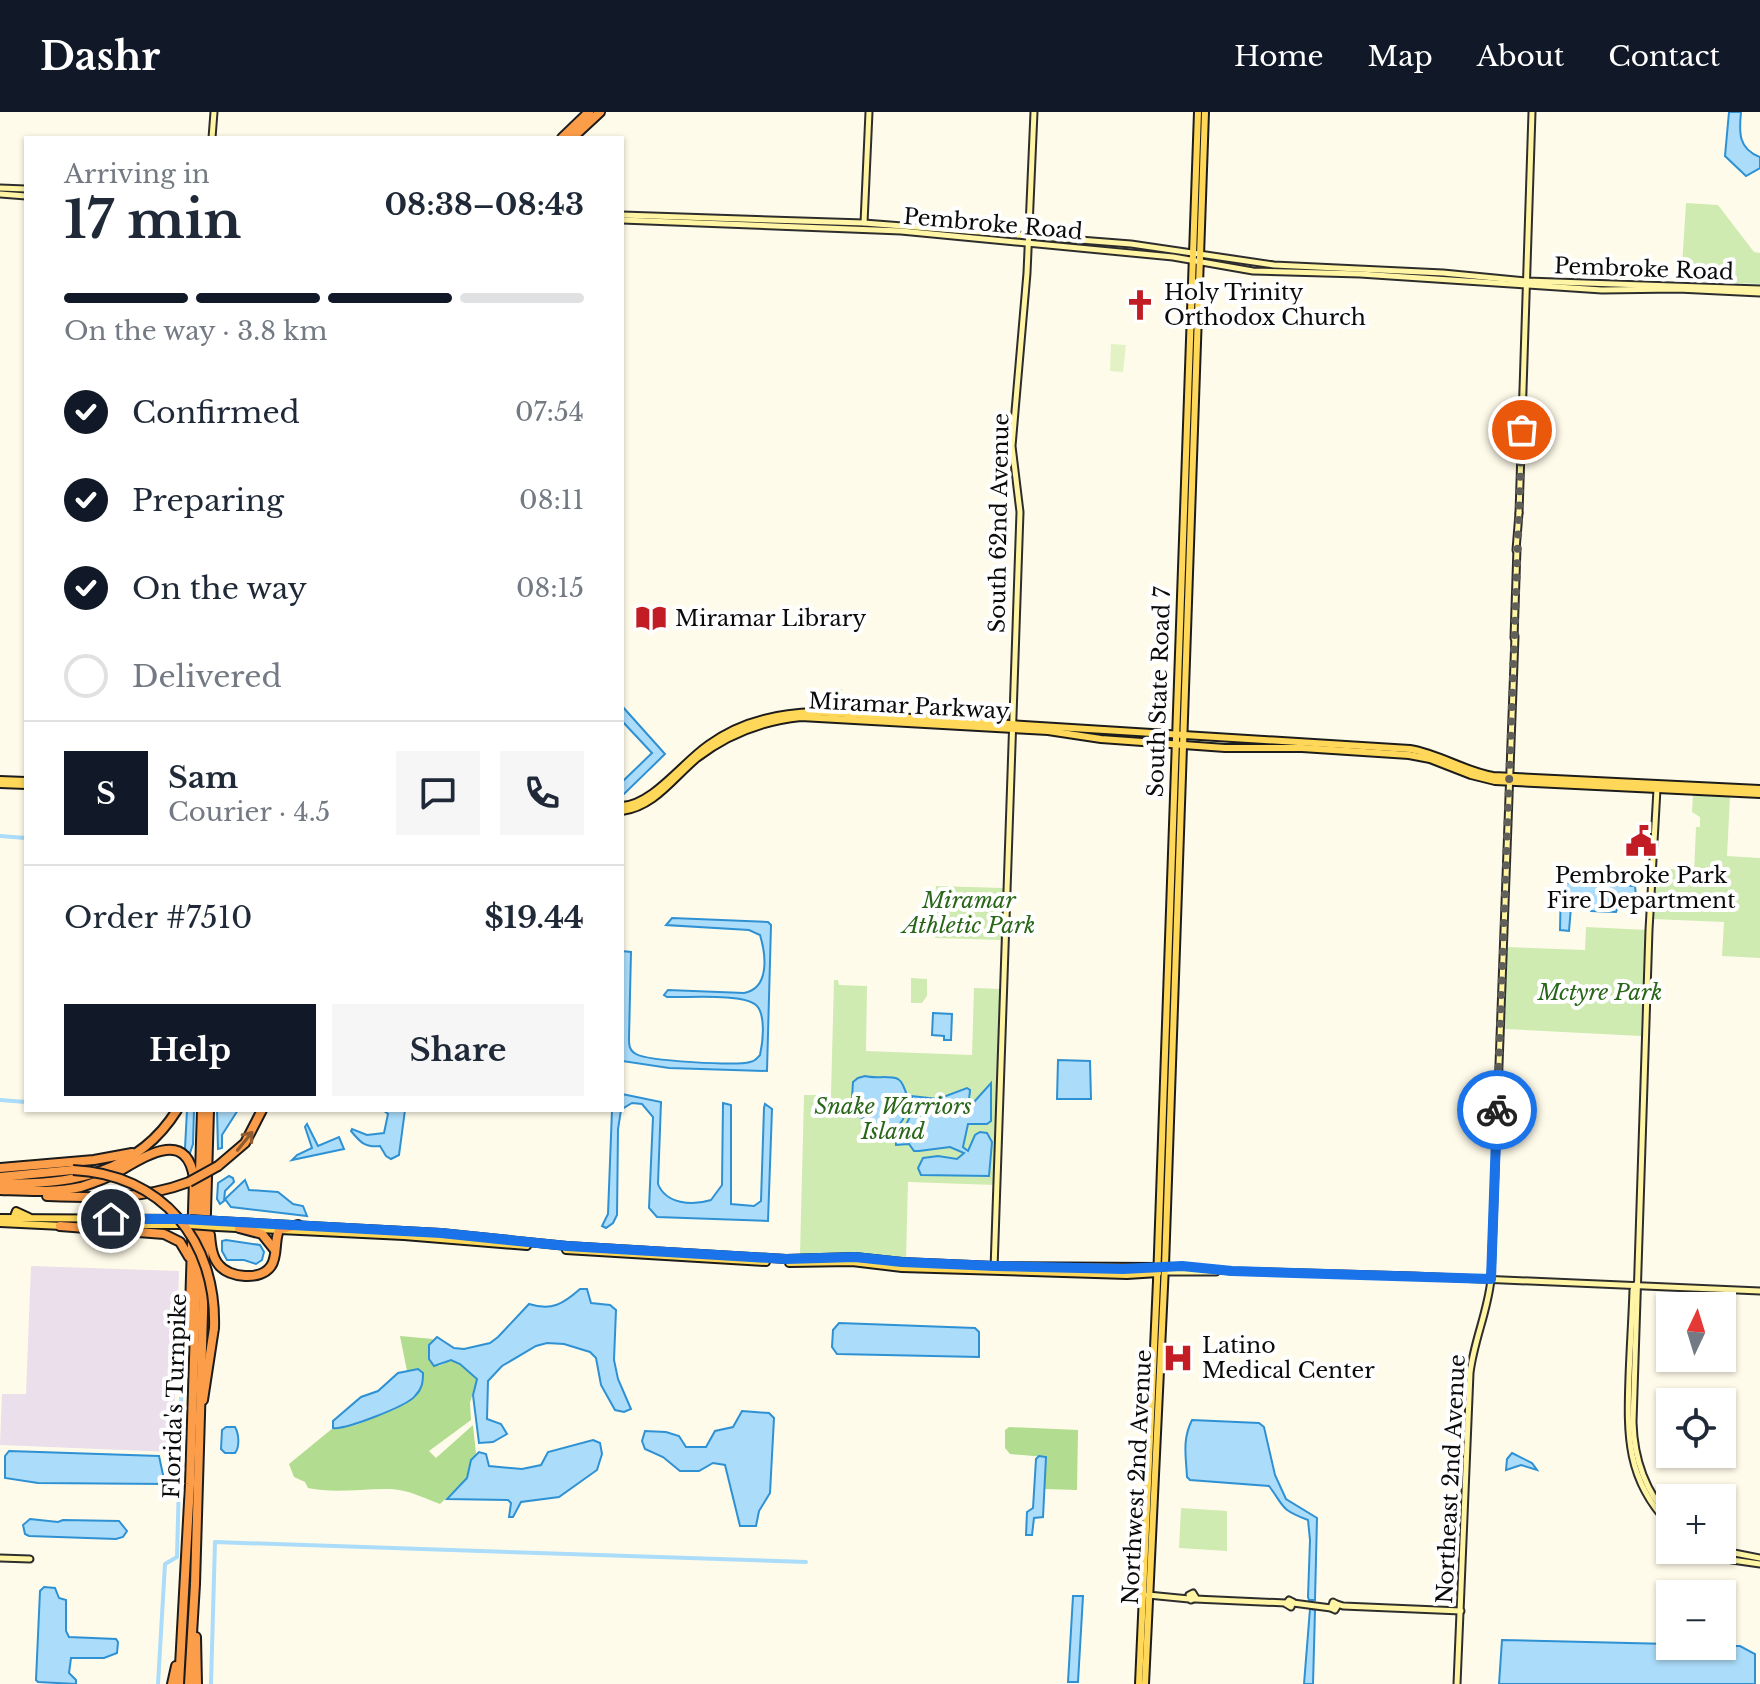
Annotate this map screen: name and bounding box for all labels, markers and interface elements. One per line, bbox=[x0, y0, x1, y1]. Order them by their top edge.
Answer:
text: Dashr bbox=[40, 33, 160, 80]
text: Home bbox=[1234, 39, 1324, 74]
text: Map bbox=[1368, 39, 1433, 74]
text: About bbox=[1477, 39, 1564, 74]
text: Contact bbox=[1608, 39, 1720, 74]
text: Arriving in bbox=[64, 158, 210, 190]
text: 08:38–08:43 bbox=[384, 186, 584, 223]
text: 17 min bbox=[64, 188, 241, 252]
street label: Pembroke Road bbox=[902, 203, 1084, 245]
street label: Pembroke Road bbox=[1554, 252, 1735, 286]
place label: Holy Trinity Orthodox Church bbox=[1164, 279, 1366, 331]
church icon: Holy Trinity Orthodox Church bbox=[1123, 288, 1157, 322]
text: On the way · 3.8 km bbox=[64, 315, 327, 347]
icon: check bbox=[64, 390, 108, 434]
text: Confirmed bbox=[132, 394, 300, 431]
text: 07:54 bbox=[515, 396, 584, 428]
pin bbox=[1488, 396, 1556, 464]
icon: bag bbox=[1500, 408, 1544, 452]
street label: South 62nd Avenue bbox=[984, 413, 1014, 633]
icon: check bbox=[64, 478, 108, 522]
text: Preparing bbox=[132, 482, 284, 519]
text: 08:11 bbox=[519, 484, 584, 516]
icon: check bbox=[64, 566, 108, 610]
text: On the way bbox=[132, 570, 307, 607]
text: 08:15 bbox=[516, 572, 584, 604]
street label: South State Road 7 bbox=[1142, 585, 1176, 798]
library icon: Miramar Library bbox=[634, 601, 668, 635]
place label: Miramar Library bbox=[675, 605, 866, 632]
text: Delivered bbox=[132, 658, 282, 695]
street label: Miramar Parkway bbox=[808, 687, 1010, 725]
button: chat bbox=[396, 751, 480, 835]
button: phone bbox=[500, 751, 584, 835]
text: Sam bbox=[168, 759, 238, 796]
text: S bbox=[96, 775, 116, 812]
text: Courier · 4.5 bbox=[168, 796, 330, 828]
public building icon: Pembroke Park Fire Department bbox=[1624, 824, 1658, 858]
place label: Pembroke Park Fire Department bbox=[1546, 862, 1736, 914]
park label: Miramar Athletic Park bbox=[900, 887, 1035, 939]
text: Order #7510 bbox=[64, 899, 252, 936]
text: $19.44 bbox=[485, 899, 584, 936]
park label: Mctyre Park bbox=[1537, 979, 1662, 1006]
button: Help bbox=[64, 1004, 316, 1096]
button: Share bbox=[332, 1004, 584, 1096]
courier bbox=[1457, 1070, 1537, 1150]
icon: bike bbox=[1475, 1088, 1519, 1132]
park label: Snake Warriors Island bbox=[814, 1093, 972, 1145]
one-way arrow bbox=[236, 1131, 254, 1152]
pin bbox=[77, 1185, 145, 1253]
icon: home bbox=[89, 1197, 133, 1241]
north arrow bbox=[1656, 1292, 1736, 1372]
map controls bbox=[1656, 1292, 1736, 1660]
street label: Florida's Turnpike bbox=[158, 1293, 192, 1499]
place label: Latino Medical Center bbox=[1202, 1332, 1375, 1384]
hospital icon: Latino Medical Center bbox=[1161, 1341, 1195, 1375]
street label: Northwest 2nd Avenue bbox=[1117, 1349, 1157, 1605]
street label: Northeast 2nd Avenue bbox=[1431, 1354, 1471, 1604]
button: locate bbox=[1656, 1388, 1736, 1468]
button: + bbox=[1656, 1484, 1736, 1564]
button: − bbox=[1656, 1580, 1736, 1660]

